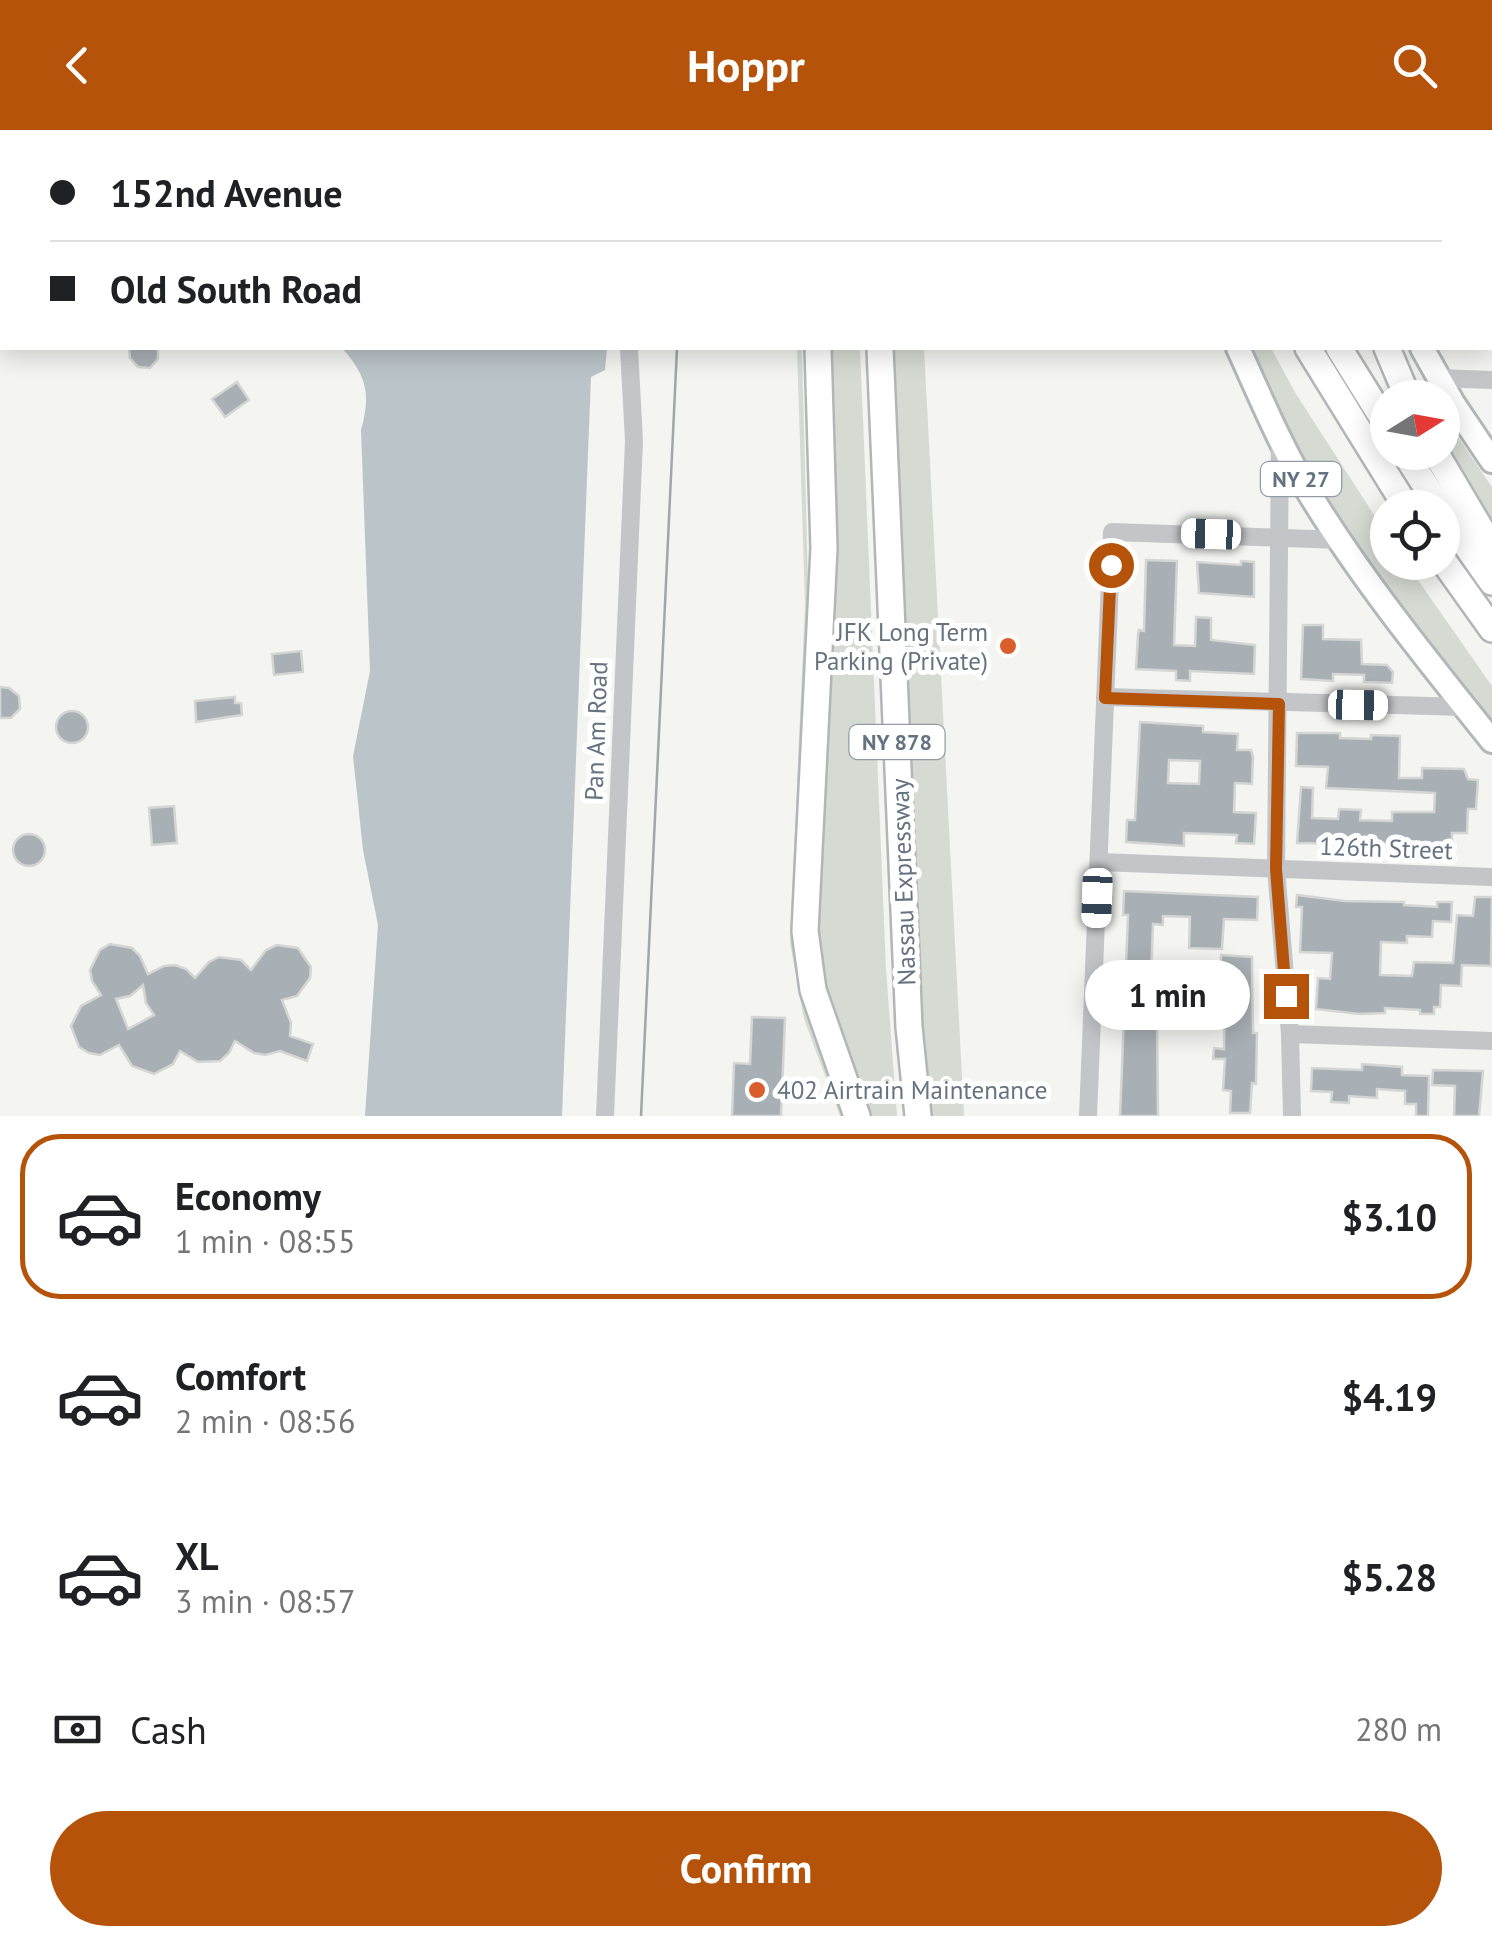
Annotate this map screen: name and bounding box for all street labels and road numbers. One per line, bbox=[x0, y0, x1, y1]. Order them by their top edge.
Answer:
road number: NY 27 bbox=[1261, 462, 1341, 496]
street label: Pan Am Road bbox=[578, 661, 614, 801]
road number: NY 878 bbox=[850, 725, 944, 759]
street label: Nassau Expressway bbox=[883, 778, 923, 986]
street label: 126th Street bbox=[1319, 830, 1454, 866]

